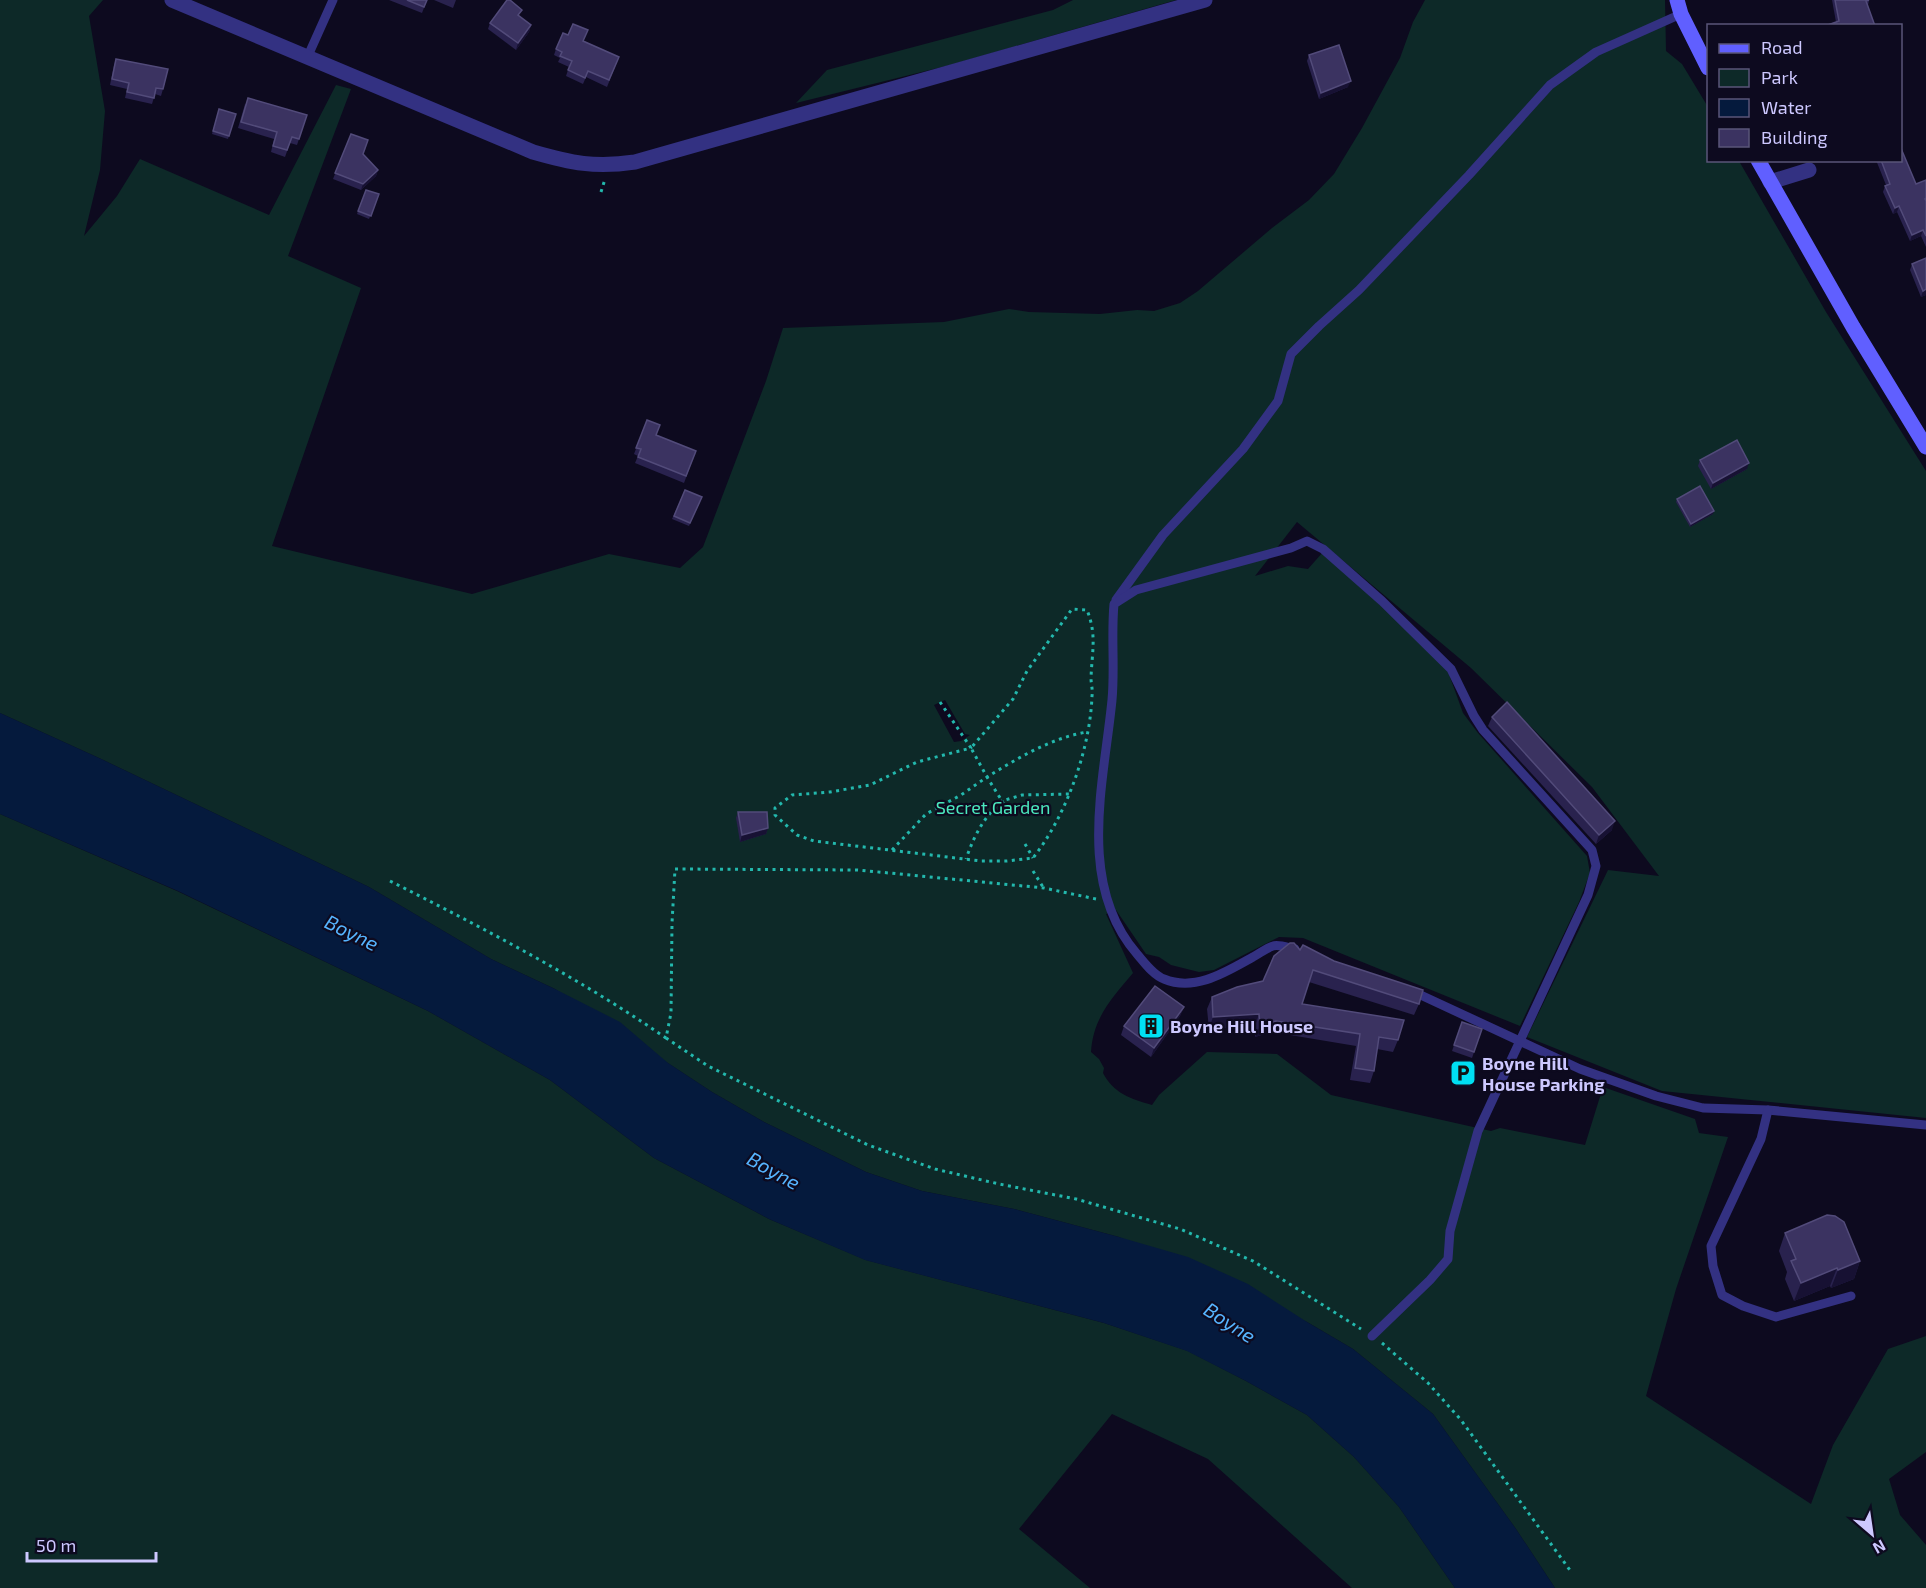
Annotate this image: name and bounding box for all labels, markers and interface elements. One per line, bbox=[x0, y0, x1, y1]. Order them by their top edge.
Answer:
legend bbox=[1707, 24, 1902, 162]
text: Road bbox=[1761, 36, 1802, 58]
text: Park bbox=[1761, 66, 1798, 88]
text: Water bbox=[1761, 96, 1811, 118]
text: Building bbox=[1761, 126, 1828, 148]
park label: Secret Garden bbox=[936, 796, 1050, 818]
water label: Boyne bbox=[321, 909, 383, 956]
building icon: Boyne Hill House bbox=[1136, 1011, 1166, 1041]
place label: Boyne Hill House bbox=[1170, 1015, 1313, 1037]
place label: Boyne Hill House Parking bbox=[1482, 1052, 1605, 1095]
parking icon: Boyne Hill House Parking bbox=[1448, 1058, 1478, 1088]
water label: Boyne bbox=[743, 1146, 805, 1195]
water label: Boyne bbox=[1199, 1297, 1260, 1348]
north arrow bbox=[1842, 1504, 1902, 1564]
scale bar bbox=[27, 1525, 156, 1563]
text: 50 m bbox=[36, 1534, 76, 1556]
text: N bbox=[1870, 1536, 1889, 1559]

